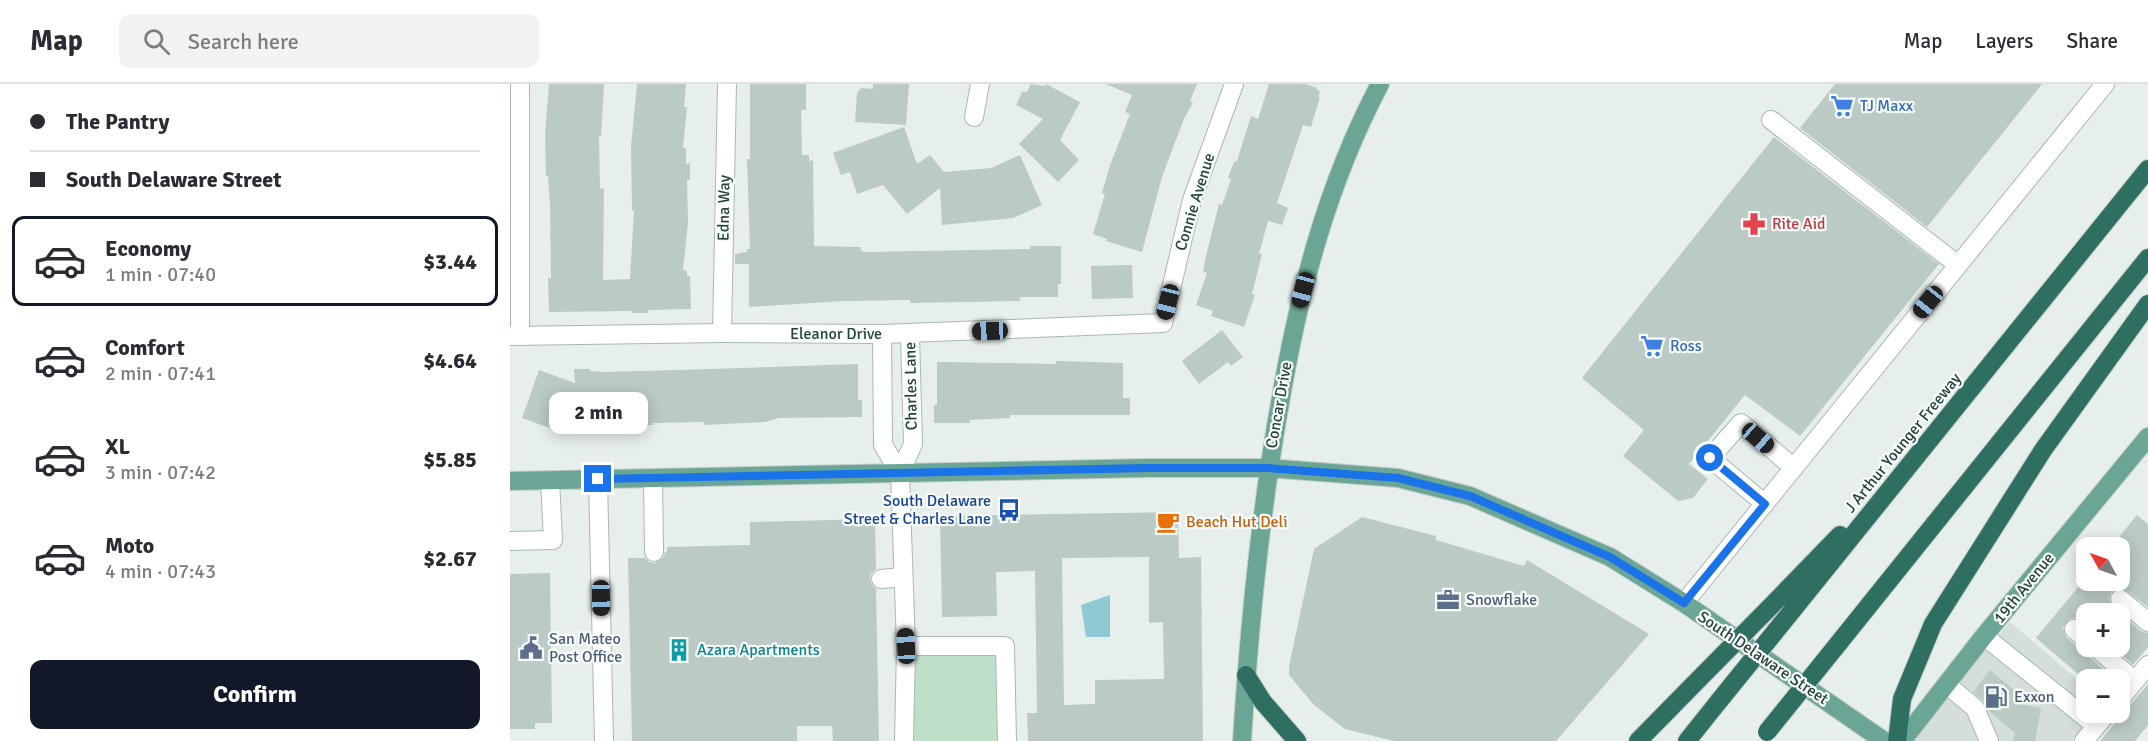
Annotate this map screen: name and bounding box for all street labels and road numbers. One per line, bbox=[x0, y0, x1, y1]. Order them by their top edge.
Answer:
street label: Connie Avenue bbox=[1171, 151, 1219, 253]
street label: Edna Way bbox=[713, 174, 735, 241]
street label: Eleanor Drive bbox=[790, 324, 882, 344]
street label: Charles Lane bbox=[900, 342, 922, 430]
street label: Concar Drive bbox=[1262, 360, 1296, 450]
street label: J Arthur Younger Freeway bbox=[1840, 369, 1966, 517]
street label: 19th Avenue bbox=[1989, 549, 2059, 627]
street label: South Delaware Street bbox=[1694, 607, 1832, 709]

